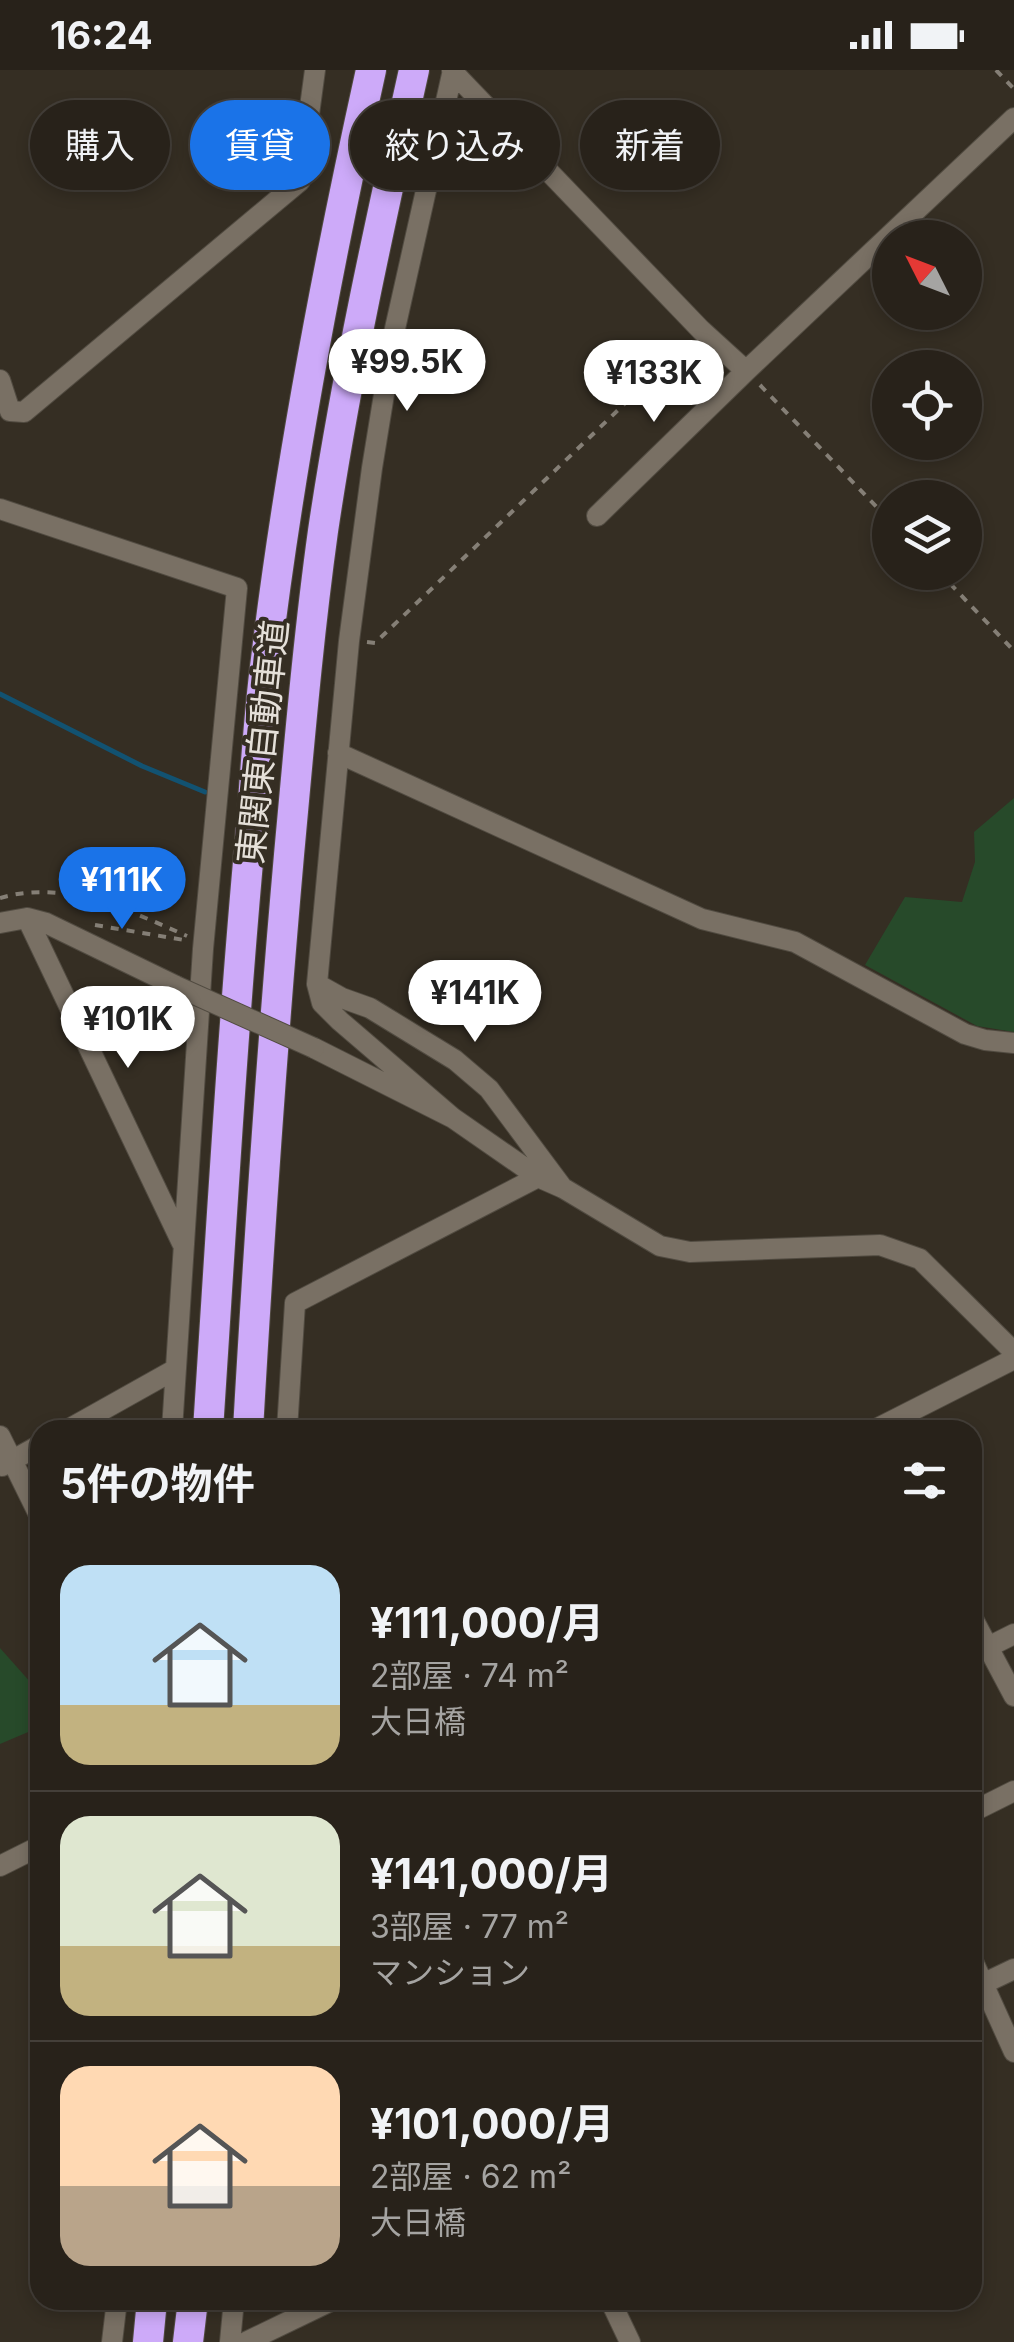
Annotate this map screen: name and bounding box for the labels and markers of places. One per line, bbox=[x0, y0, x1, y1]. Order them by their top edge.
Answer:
pin: ¥99.5K bbox=[326, 329, 488, 414]
pin: ¥133K bbox=[584, 340, 724, 425]
pin: ¥111K bbox=[52, 847, 192, 932]
pin: ¥141K bbox=[405, 960, 545, 1045]
pin: ¥101K bbox=[58, 986, 198, 1071]

